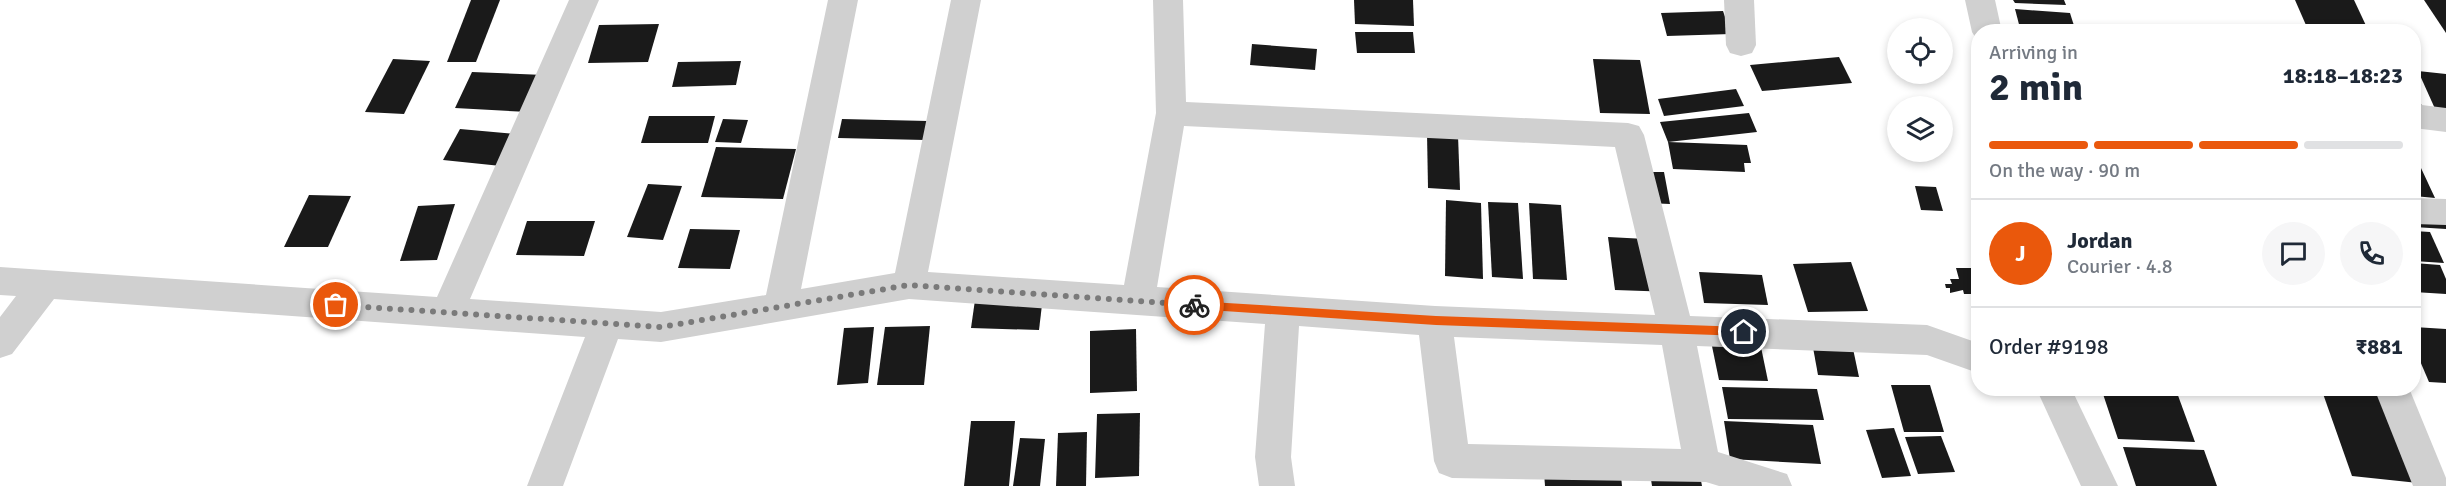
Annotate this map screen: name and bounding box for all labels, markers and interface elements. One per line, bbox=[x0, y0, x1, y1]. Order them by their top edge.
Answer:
map controls bbox=[1887, 18, 1953, 162]
button: locate bbox=[1887, 18, 1953, 84]
text: Arriving in bbox=[1989, 40, 2078, 65]
text: 18:18–18:23 bbox=[2283, 62, 2403, 89]
text: 2 min bbox=[1989, 63, 2083, 111]
button: layers bbox=[1887, 96, 1953, 162]
text: On the way · 90 m bbox=[1989, 158, 2140, 183]
button: chat bbox=[2262, 222, 2325, 285]
button: phone bbox=[2340, 222, 2403, 285]
text: Jordan bbox=[2067, 227, 2133, 254]
text: J bbox=[2015, 240, 2026, 267]
text: Courier · 4.8 bbox=[2067, 254, 2173, 279]
courier bbox=[1164, 275, 1224, 335]
pin bbox=[310, 279, 361, 330]
icon: bag bbox=[319, 288, 352, 321]
icon: bike bbox=[1178, 289, 1211, 322]
pin bbox=[1718, 306, 1769, 357]
icon: home bbox=[1727, 315, 1760, 348]
text: Order #9198 bbox=[1989, 333, 2109, 360]
text: ₹881 bbox=[2355, 333, 2403, 360]

